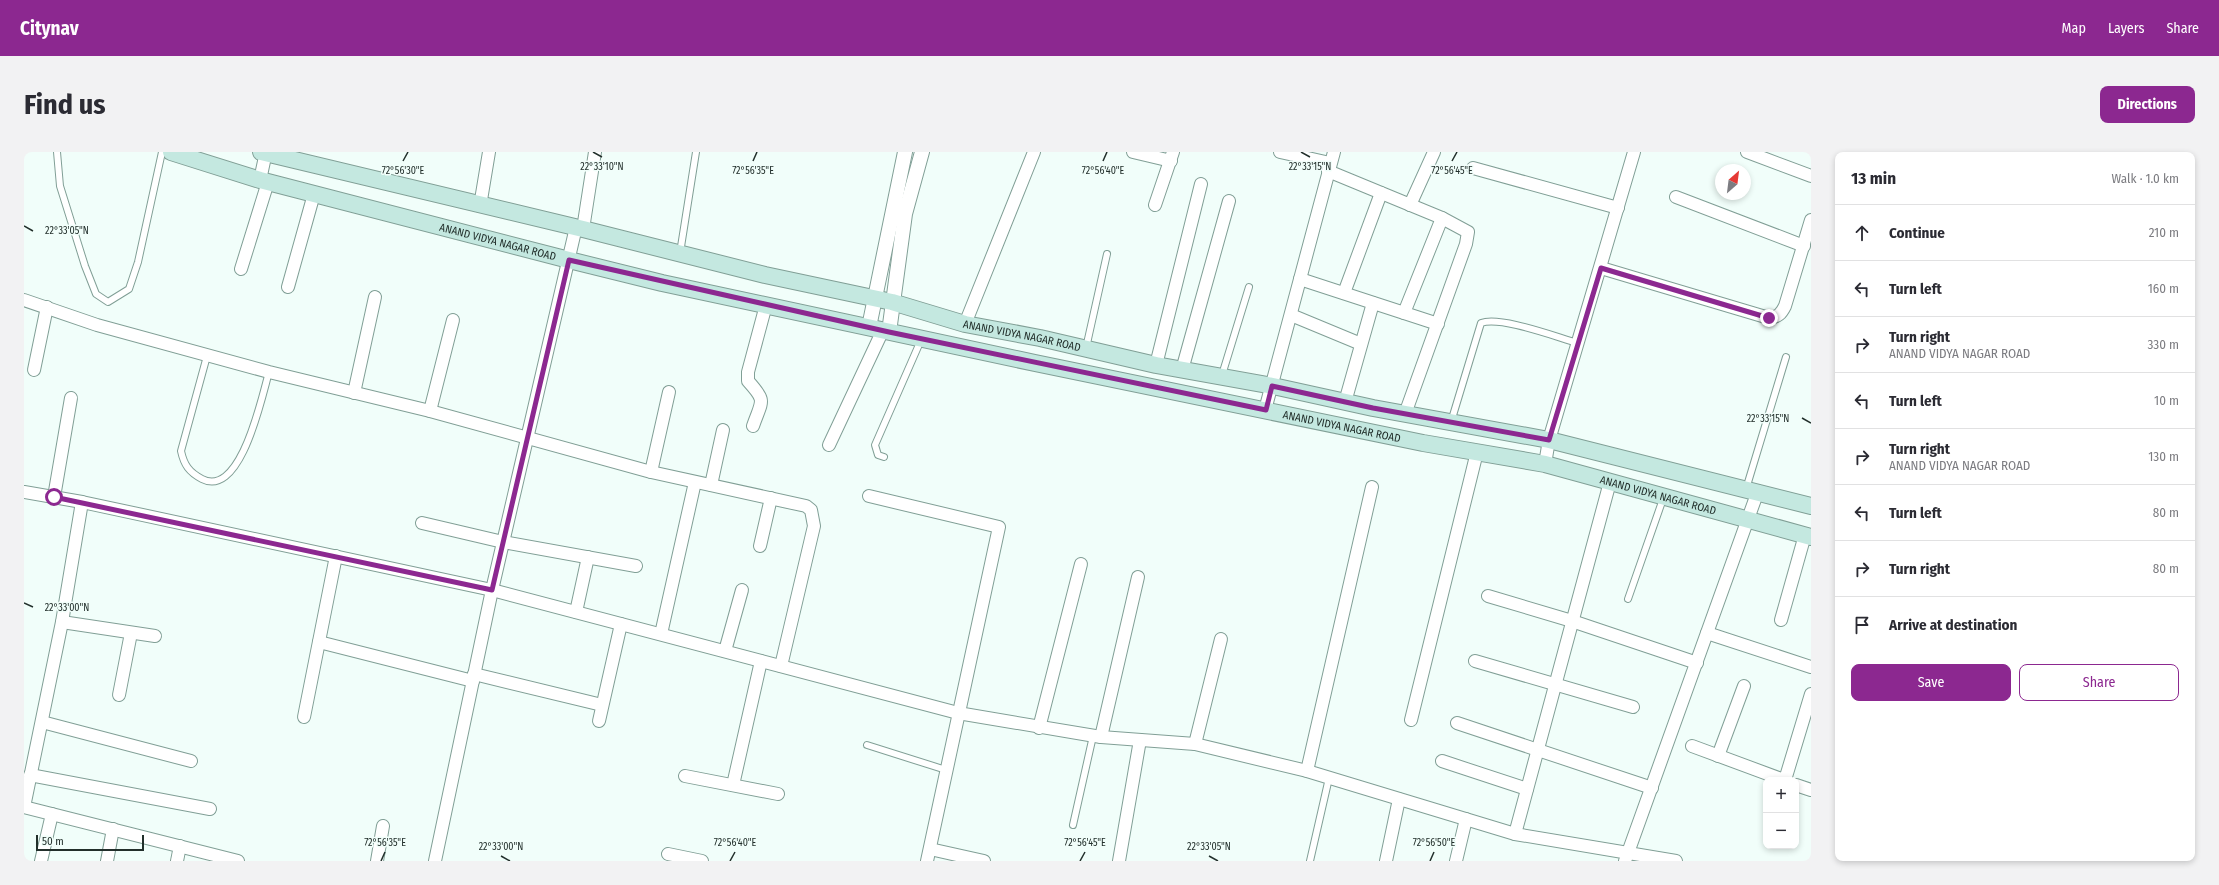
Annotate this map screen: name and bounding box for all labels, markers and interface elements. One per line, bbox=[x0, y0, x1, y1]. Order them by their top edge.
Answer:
text: Citynav bbox=[20, 17, 79, 40]
text: Map bbox=[2062, 20, 2086, 37]
text: Layers bbox=[2108, 20, 2144, 37]
text: Share bbox=[2166, 20, 2199, 37]
button: Directions bbox=[2100, 86, 2195, 123]
text: Find us bbox=[24, 88, 106, 121]
text: 22°33'10"N bbox=[580, 161, 624, 173]
text: 22°33'15"N bbox=[1289, 161, 1331, 173]
north arrow bbox=[1715, 164, 1751, 200]
text: 72°56'30"E bbox=[382, 165, 425, 177]
text: 72°56'35"E bbox=[732, 165, 774, 177]
text: 72°56'40"E bbox=[1082, 165, 1125, 177]
text: 72°56'45"E bbox=[1431, 165, 1473, 177]
text: 13 min bbox=[1851, 168, 1896, 189]
text: Walk · 1.0 km bbox=[2112, 171, 2179, 186]
street label: ANAND VIDYA NAGAR ROAD bbox=[438, 221, 557, 263]
icon: ahead bbox=[1851, 222, 1873, 244]
text: Continue bbox=[1889, 224, 1945, 242]
text: 22°33'05"N bbox=[45, 225, 89, 237]
text: 210 m bbox=[2149, 225, 2179, 240]
icon: left bbox=[1851, 278, 1873, 300]
text: Turn left bbox=[1889, 280, 1942, 298]
text: 160 m bbox=[2148, 281, 2179, 296]
route end bbox=[1760, 309, 1778, 327]
street label: ANAND VIDYA NAGAR ROAD bbox=[962, 318, 1082, 354]
text: Turn right bbox=[1889, 328, 1950, 346]
icon: right bbox=[1851, 334, 1873, 356]
text: 330 m bbox=[2147, 337, 2179, 352]
text: ANAND VIDYA NAGAR ROAD bbox=[1889, 346, 2030, 361]
icon: left bbox=[1851, 390, 1873, 412]
text: Turn left bbox=[1889, 392, 1942, 410]
text: 10 m bbox=[2154, 393, 2179, 408]
street label: ANAND VIDYA NAGAR ROAD bbox=[1282, 408, 1402, 445]
text: 22°33'15"N bbox=[1747, 413, 1789, 425]
text: Turn right bbox=[1889, 440, 1950, 458]
icon: right bbox=[1851, 446, 1873, 468]
text: 130 m bbox=[2148, 449, 2179, 464]
text: ANAND VIDYA NAGAR ROAD bbox=[1889, 458, 2030, 473]
street label: ANAND VIDYA NAGAR ROAD bbox=[1598, 473, 1717, 518]
route start bbox=[45, 488, 63, 506]
icon: left bbox=[1851, 502, 1873, 524]
text: Turn left bbox=[1889, 504, 1942, 522]
text: 80 m bbox=[2153, 505, 2179, 520]
icon: right bbox=[1851, 558, 1873, 580]
text: Turn right bbox=[1889, 560, 1950, 578]
text: 80 m bbox=[2153, 561, 2179, 576]
text: 22°33'00"N bbox=[45, 602, 89, 614]
icon: arrive bbox=[1851, 614, 1873, 636]
text: Arrive at destination bbox=[1889, 616, 2017, 634]
button: Save bbox=[1851, 664, 2011, 701]
button: Share bbox=[2019, 664, 2179, 701]
map controls bbox=[1763, 777, 1799, 849]
button: + bbox=[1763, 777, 1799, 813]
button: − bbox=[1763, 813, 1799, 849]
scale bar bbox=[36, 833, 144, 852]
text: 50 m bbox=[42, 835, 64, 848]
text: 72°56'35"E bbox=[364, 837, 406, 849]
text: 72°56'40"E bbox=[714, 837, 757, 849]
text: 72°56'45"E bbox=[1064, 837, 1106, 849]
text: 72°56'50"E bbox=[1413, 837, 1456, 849]
text: 22°33'00"N bbox=[479, 841, 523, 853]
text: 22°33'05"N bbox=[1187, 841, 1231, 853]

